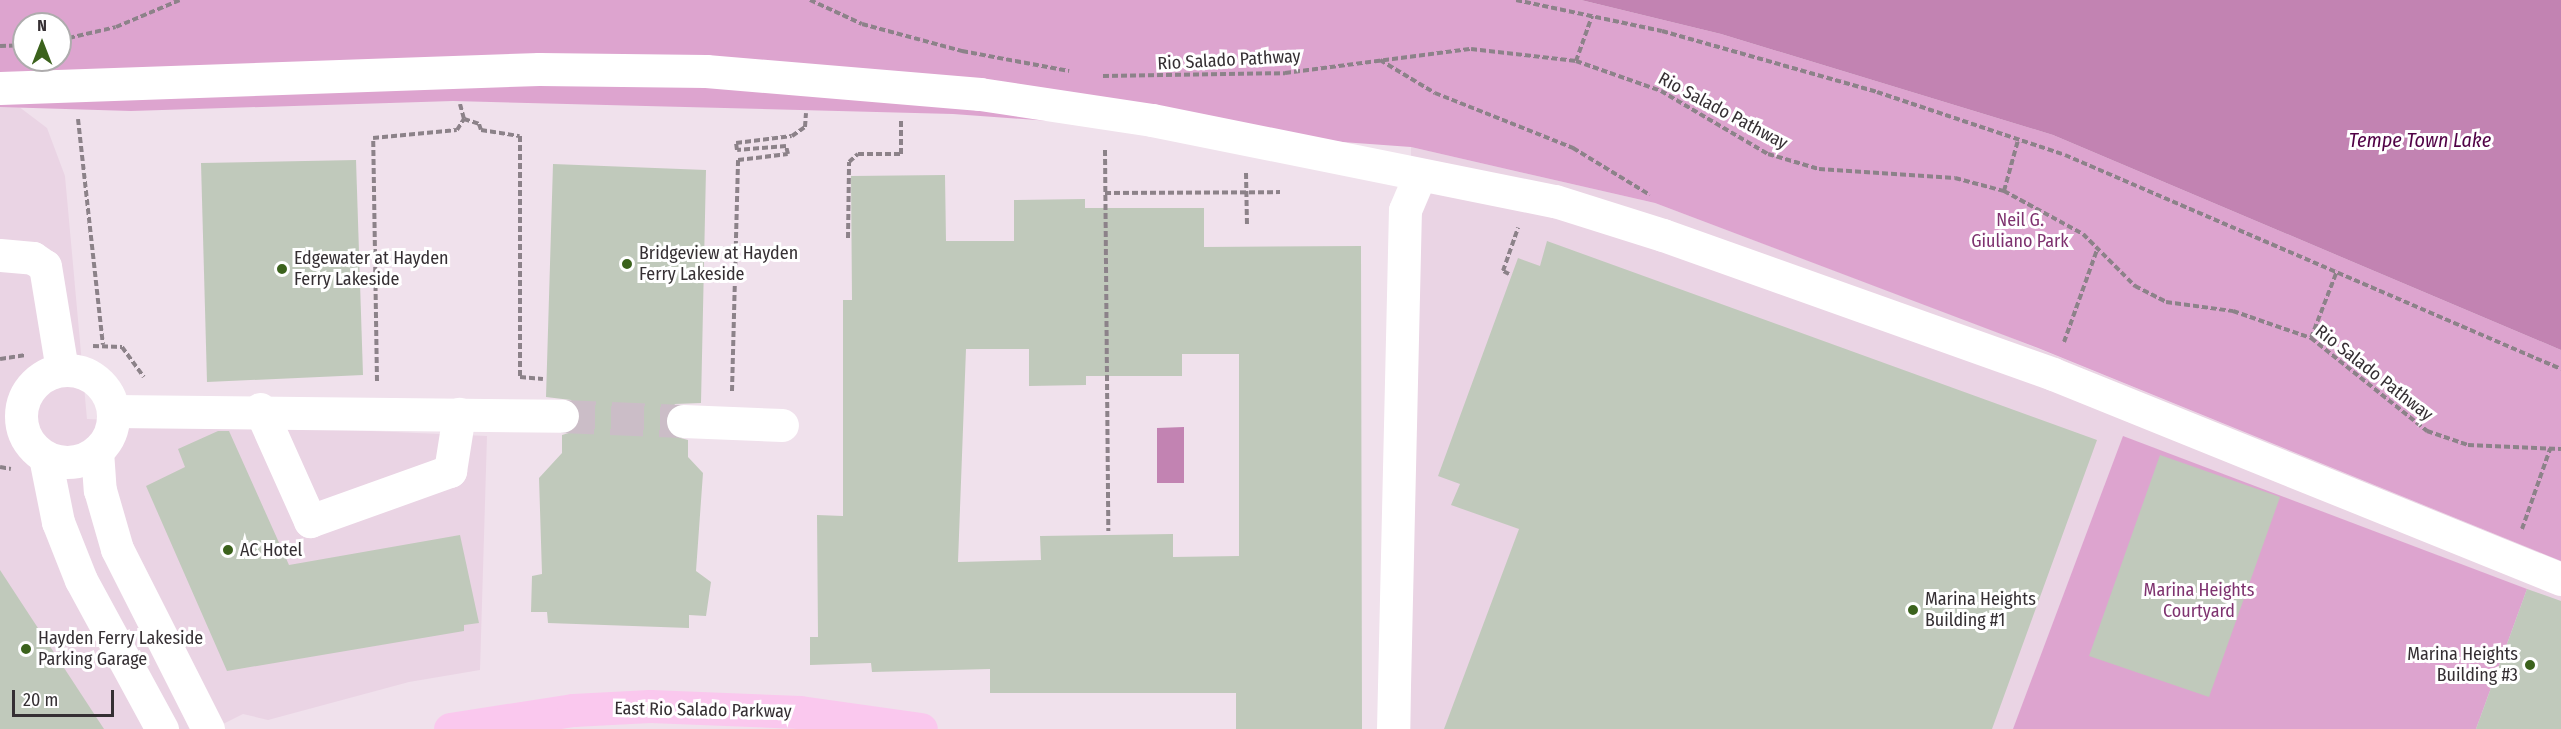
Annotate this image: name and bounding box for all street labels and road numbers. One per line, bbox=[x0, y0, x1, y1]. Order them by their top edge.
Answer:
street label: Rio Salado Pathway bbox=[1157, 45, 1301, 75]
street label: Rio Salado Pathway bbox=[1655, 68, 1791, 154]
street label: Rio Salado Pathway bbox=[2311, 320, 2437, 426]
street label: East Rio Salado Parkway bbox=[614, 698, 792, 722]

